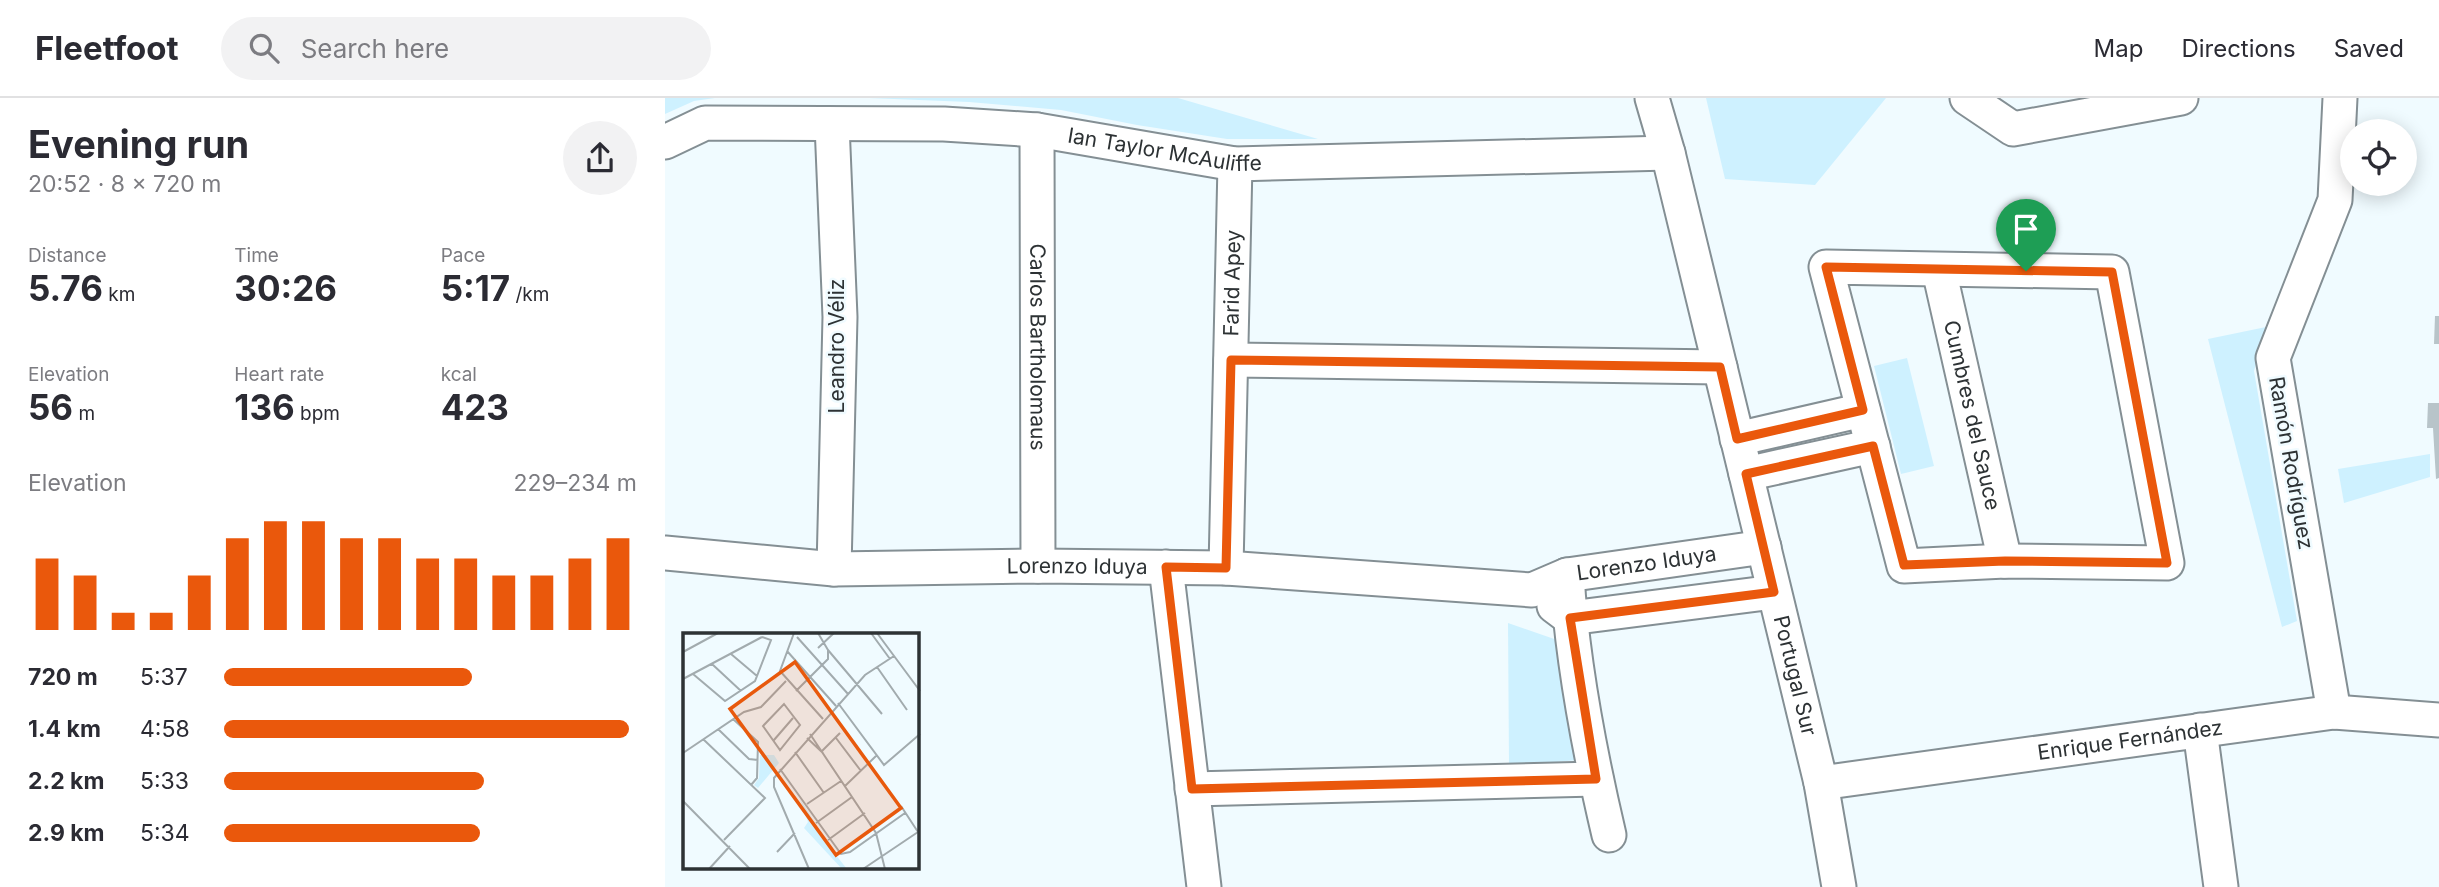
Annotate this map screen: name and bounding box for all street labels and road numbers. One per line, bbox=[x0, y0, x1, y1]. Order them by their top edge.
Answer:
street label: Ian Taylor McAuliffe bbox=[1066, 122, 1262, 176]
street label: Farid Apey bbox=[1218, 229, 1246, 337]
street label: Carlos Bartholomaus bbox=[1025, 243, 1051, 451]
street label: Leandro Véliz bbox=[824, 279, 849, 413]
street label: Cumbres del Sauce bbox=[1939, 318, 2006, 513]
street label: Ramón Rodríguez bbox=[2264, 374, 2319, 551]
street label: Lorenzo Iduya bbox=[1575, 541, 1718, 585]
street label: Lorenzo Iduya bbox=[1007, 553, 1148, 579]
street label: Portugal Sur bbox=[1769, 613, 1822, 738]
street label: Enrique Fernández bbox=[2036, 715, 2224, 765]

